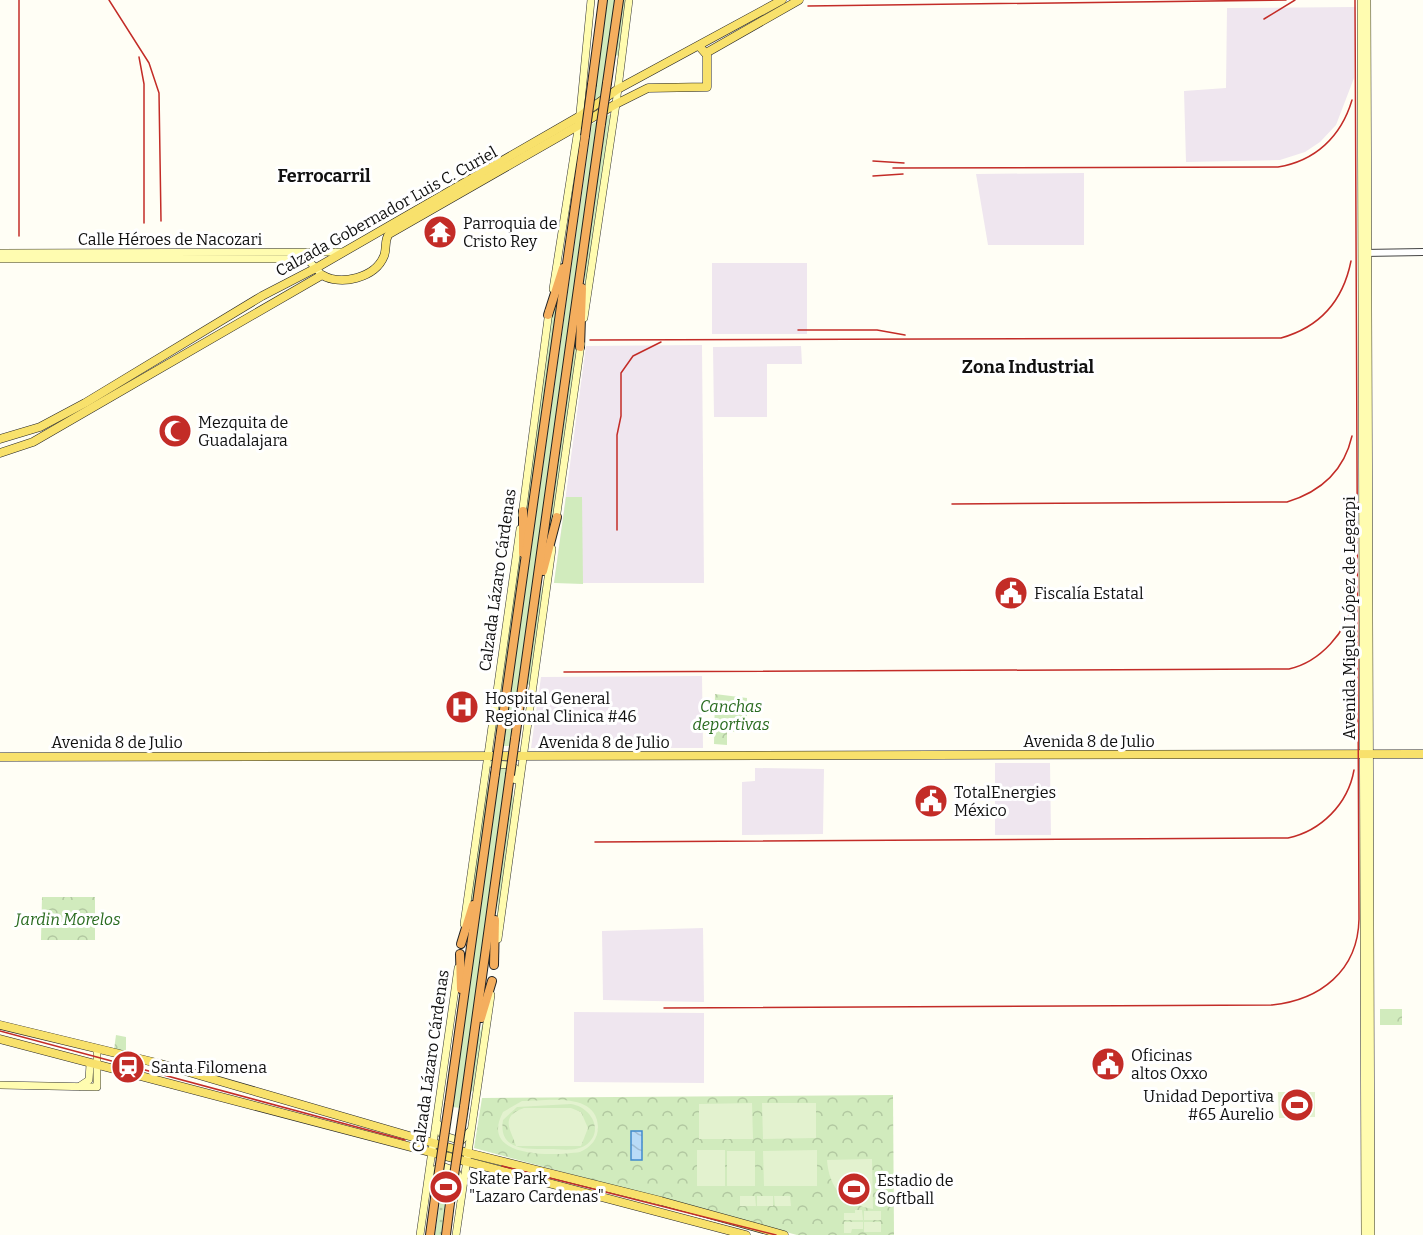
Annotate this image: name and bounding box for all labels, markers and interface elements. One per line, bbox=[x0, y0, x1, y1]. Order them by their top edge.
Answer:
street label: Calzada Gobernador Luis C. Curiel bbox=[272, 142, 501, 280]
district label: Ferrocarril bbox=[277, 165, 371, 187]
temple icon: Parroquia de Cristo Rey bbox=[422, 214, 458, 250]
place label: Parroquia de Cristo Rey bbox=[463, 214, 558, 251]
street label: Calle Héroes de Nacozari bbox=[78, 230, 262, 249]
district label: Zona Industrial bbox=[962, 356, 1095, 378]
mosque icon: Mezquita de Guadalajara bbox=[157, 413, 193, 449]
place label: Mezquita de Guadalajara bbox=[198, 413, 288, 450]
street label: Calzada Lázaro Cárdenas bbox=[475, 488, 520, 673]
street label: Avenida Miguel López de Legazpi bbox=[1340, 496, 1359, 740]
public building icon: Fiscalía Estatal bbox=[993, 575, 1029, 611]
place label: Fiscalía Estatal bbox=[1034, 584, 1144, 603]
hospital icon: Hospital General Regional Clinica #46 bbox=[444, 689, 480, 725]
place label: Hospital General Regional Clinica #46 bbox=[485, 689, 637, 726]
park label: Canchas deportivas bbox=[692, 697, 770, 734]
street label: Avenida 8 de Julio bbox=[1023, 732, 1155, 751]
street label: Avenida 8 de Julio bbox=[51, 733, 183, 752]
street label: Avenida 8 de Julio bbox=[538, 733, 670, 752]
public building icon: TotalEnergies México bbox=[913, 783, 949, 819]
place label: TotalEnergies México bbox=[954, 783, 1056, 820]
park label: Jardin Morelos bbox=[14, 910, 121, 929]
street label: Calzada Lázaro Cárdenas bbox=[408, 969, 453, 1154]
public building icon: Oficinas altos Oxxo bbox=[1090, 1046, 1126, 1082]
place label: Oficinas altos Oxxo bbox=[1131, 1046, 1208, 1083]
station icon: Santa Filomena bbox=[110, 1049, 146, 1085]
place label: Santa Filomena bbox=[151, 1058, 267, 1077]
place label: Unidad Deportiva #65 Aurelio bbox=[1143, 1087, 1274, 1124]
sports icon: Unidad Deportiva #65 Aurelio bbox=[1279, 1087, 1315, 1123]
sports icon: Skate Park "Lazaro Cardenas" bbox=[428, 1169, 464, 1205]
place label: Skate Park "Lazaro Cardenas" bbox=[469, 1169, 604, 1206]
sports icon: Estadio de Softball bbox=[836, 1171, 872, 1207]
place label: Estadio de Softball bbox=[877, 1171, 954, 1208]

